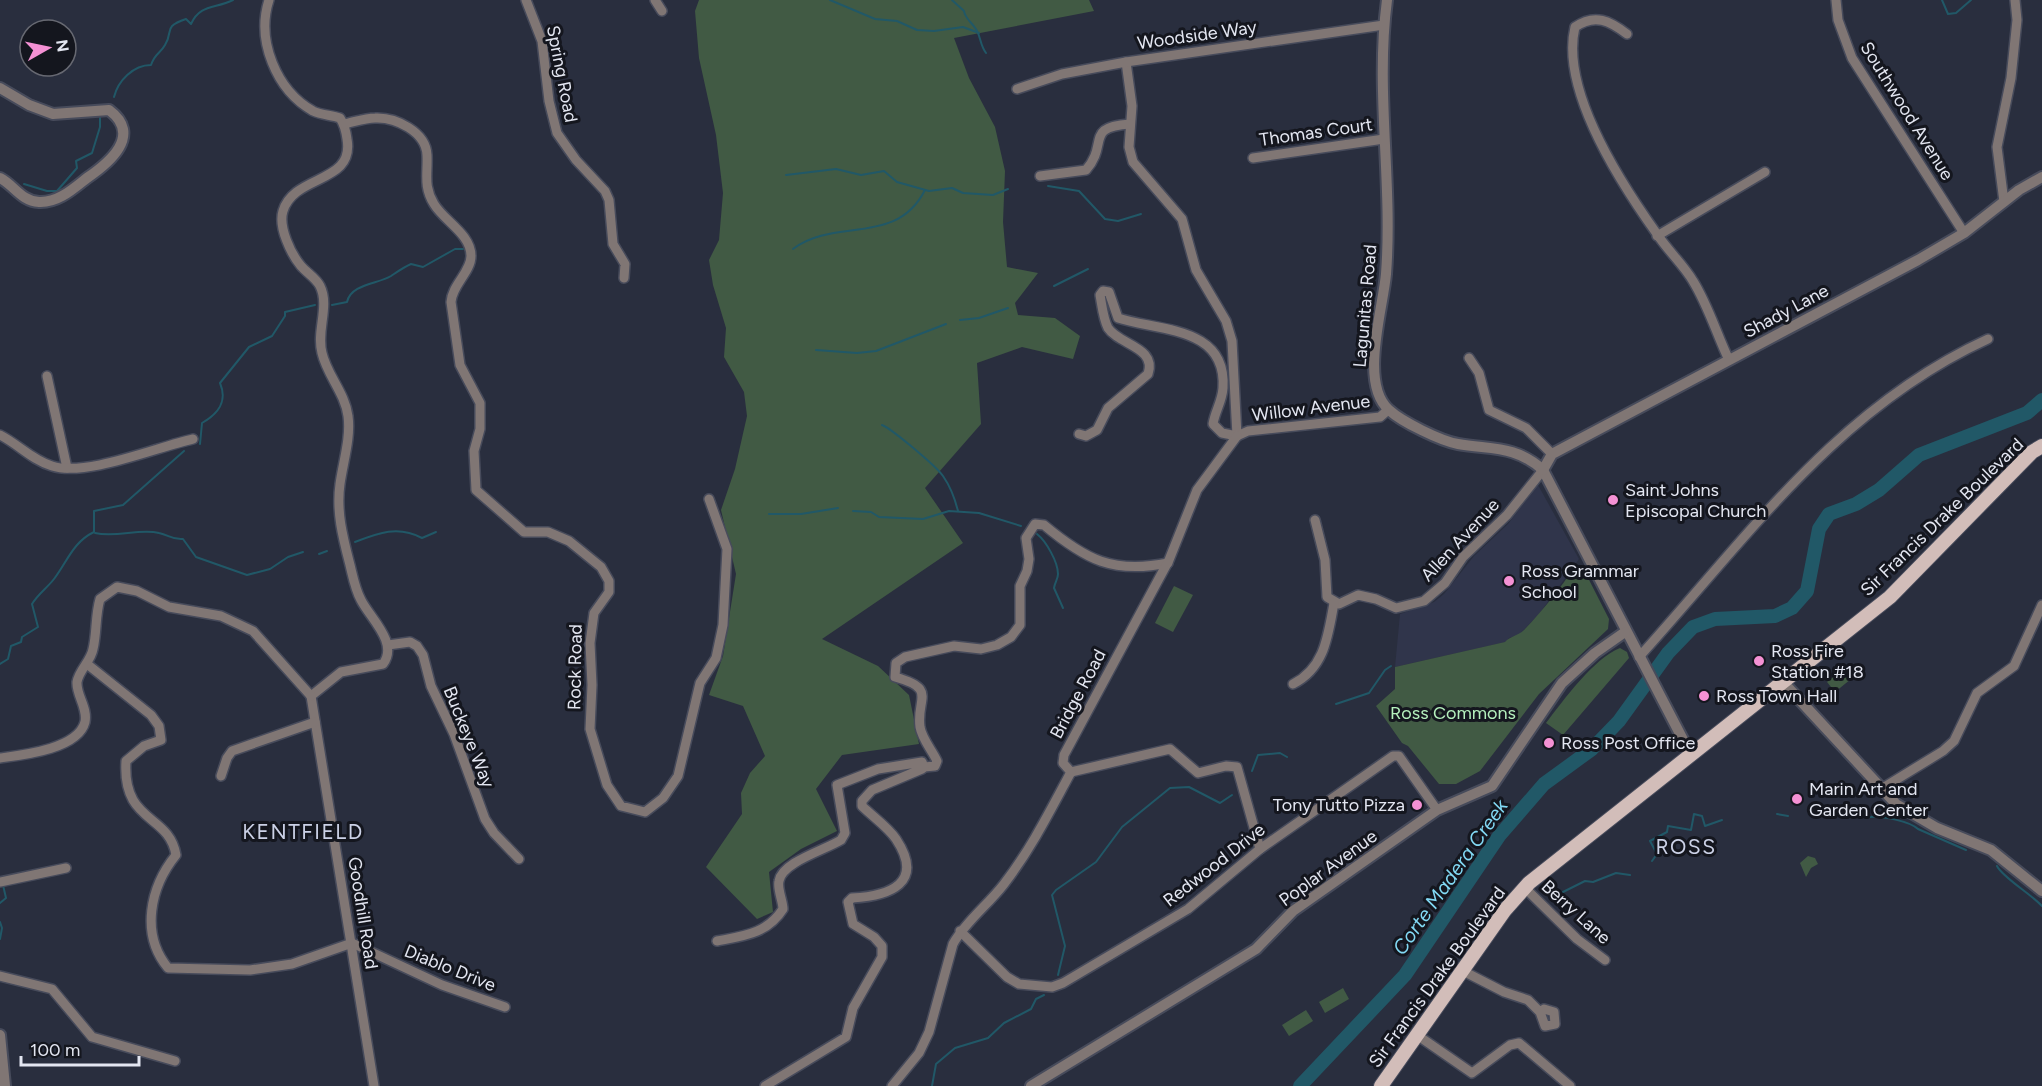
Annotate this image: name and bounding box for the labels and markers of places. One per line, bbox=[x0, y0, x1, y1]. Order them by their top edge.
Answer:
place label: Saint Johns Episcopal Church bbox=[1625, 479, 1766, 522]
marker: Saint Johns Episcopal Church bbox=[1606, 493, 1620, 507]
place label: Ross Grammar School bbox=[1521, 560, 1639, 603]
marker: Ross Grammar School bbox=[1502, 574, 1516, 588]
place label: Ross Fire Station #18 bbox=[1771, 640, 1864, 683]
marker: Ross Fire Station #18 bbox=[1752, 654, 1766, 668]
place label: Ross Town Hall bbox=[1716, 685, 1837, 707]
marker: Ross Town Hall bbox=[1697, 689, 1711, 703]
place label: Ross Post Office bbox=[1561, 732, 1695, 754]
marker: Ross Post Office bbox=[1542, 736, 1556, 750]
place label: Marin Art and Garden Center bbox=[1809, 778, 1928, 821]
marker: Marin Art and Garden Center bbox=[1790, 792, 1804, 806]
place label: Tony Tutto Pizza bbox=[1273, 794, 1405, 816]
marker: Tony Tutto Pizza bbox=[1410, 798, 1424, 812]

